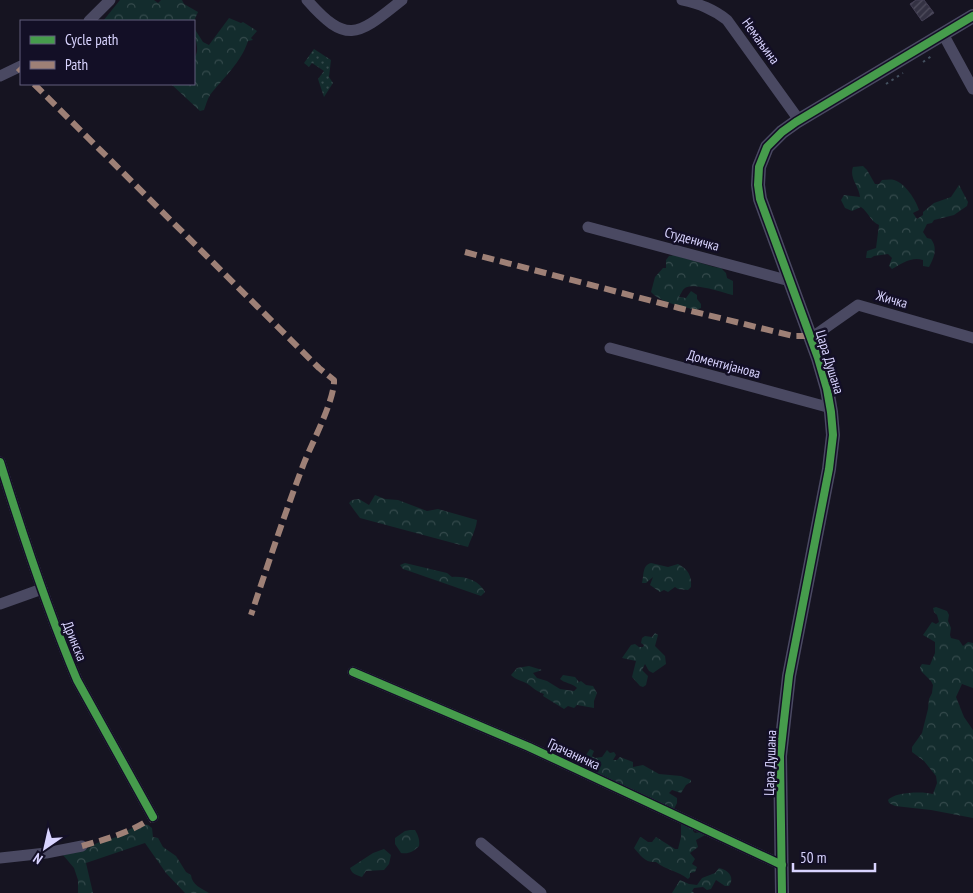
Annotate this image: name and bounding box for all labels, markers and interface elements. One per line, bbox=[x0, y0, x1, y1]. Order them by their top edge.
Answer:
street label: Немањина bbox=[738, 14, 784, 68]
legend bbox=[20, 20, 195, 85]
text: Cycle path bbox=[65, 30, 118, 49]
text: Path bbox=[65, 55, 88, 74]
street label: Студеничка bbox=[663, 223, 721, 255]
street label: Жичка bbox=[873, 286, 910, 312]
street label: Цара Душана bbox=[812, 328, 848, 396]
street label: Доментијанова bbox=[685, 346, 763, 382]
street label: Дринска bbox=[59, 618, 91, 664]
street label: Цара Душана bbox=[760, 730, 780, 796]
street label: Грачаничка bbox=[545, 734, 603, 774]
north arrow bbox=[20, 823, 70, 873]
scale bar bbox=[793, 840, 876, 872]
text: 50 m bbox=[800, 848, 826, 867]
text: N bbox=[30, 849, 46, 868]

